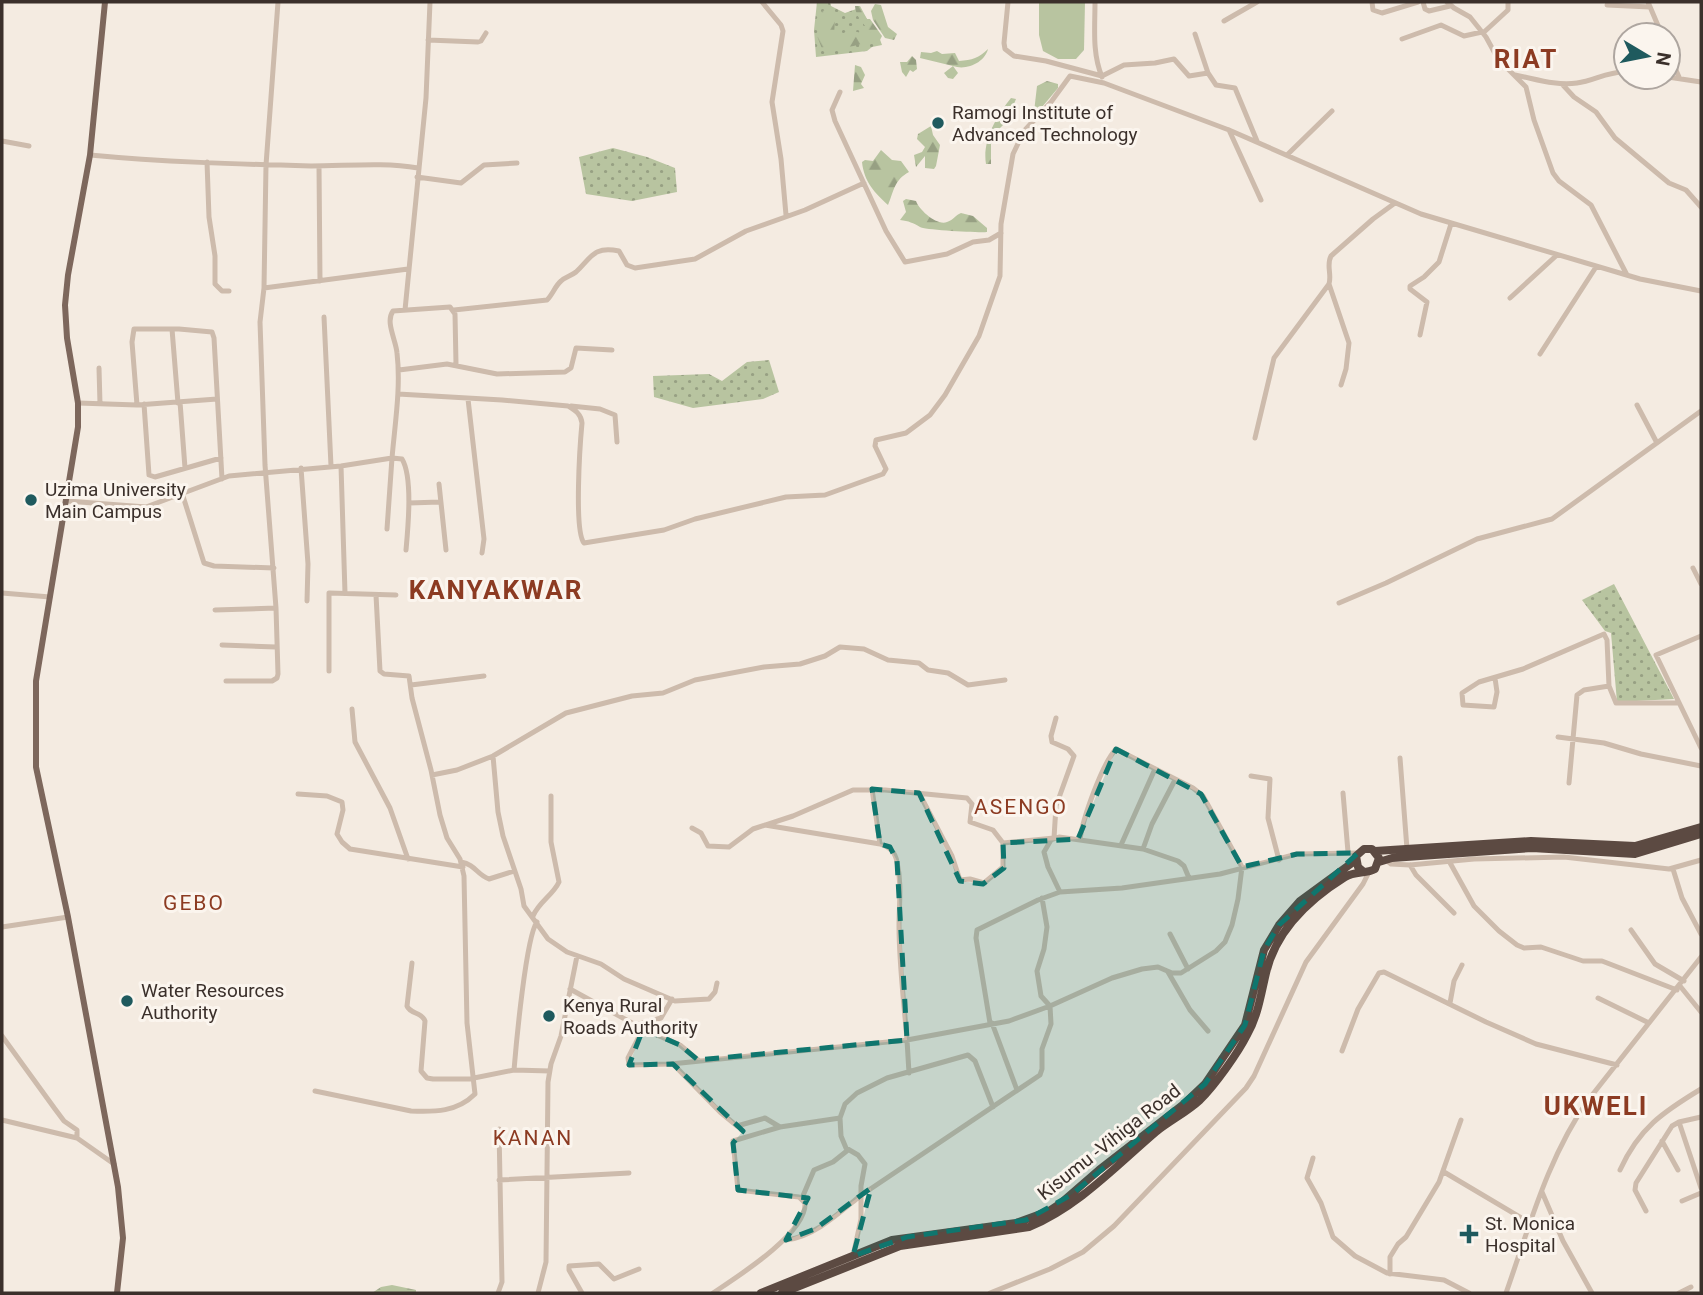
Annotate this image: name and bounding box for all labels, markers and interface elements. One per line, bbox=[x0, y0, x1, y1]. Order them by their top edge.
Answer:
north arrow bbox=[1612, 21, 1682, 91]
district label: RIAT bbox=[1494, 44, 1558, 74]
text: N bbox=[1651, 50, 1676, 67]
place label: Ramogi Institute of Advanced Technology bbox=[952, 101, 1137, 146]
marker: Ramogi Institute of Advanced Technology bbox=[930, 115, 946, 131]
place label: Uzima University Main Campus bbox=[45, 478, 186, 523]
marker: Uzima University Main Campus bbox=[23, 492, 39, 508]
district label: KANYAKWAR bbox=[409, 575, 583, 605]
district label: ASENGO bbox=[974, 795, 1068, 819]
district label: GEBO bbox=[163, 891, 225, 915]
place label: Water Resources Authority bbox=[141, 979, 284, 1024]
marker: Water Resources Authority bbox=[119, 993, 135, 1009]
place label: Kenya Rural Roads Authority bbox=[563, 994, 698, 1039]
marker: Kenya Rural Roads Authority bbox=[541, 1008, 557, 1024]
street label: Kisumu -Vihiga Road bbox=[1033, 1079, 1185, 1205]
district label: UKWELI bbox=[1544, 1091, 1648, 1121]
district label: KANAN bbox=[493, 1126, 573, 1150]
place label: St. Monica Hospital bbox=[1485, 1212, 1575, 1257]
marker: St. Monica Hospital bbox=[1459, 1224, 1479, 1244]

